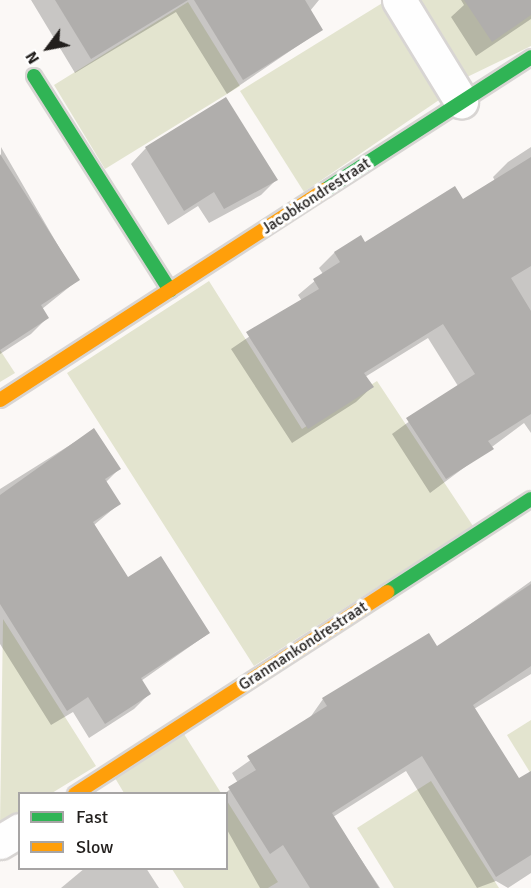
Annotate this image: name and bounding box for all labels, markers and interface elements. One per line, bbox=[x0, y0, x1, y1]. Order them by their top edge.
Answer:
north arrow bbox=[18, 18, 78, 78]
text: N bbox=[21, 48, 44, 68]
street label: Jacobkondrestraat bbox=[258, 154, 374, 238]
street label: Granmankondrestraat bbox=[235, 597, 371, 695]
legend bbox=[18, 792, 228, 870]
text: Fast bbox=[76, 806, 108, 828]
text: Slow bbox=[76, 836, 113, 858]

